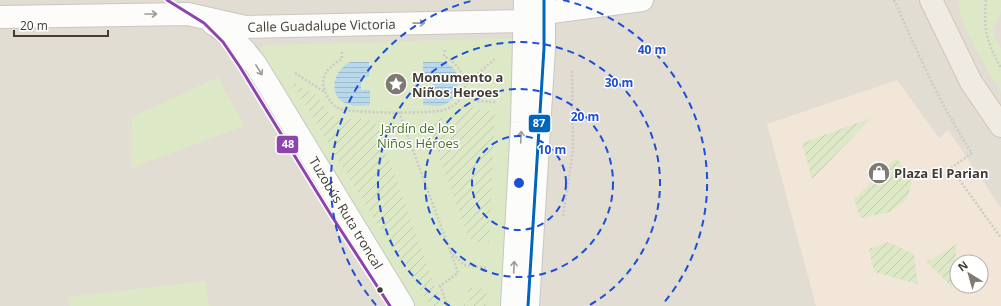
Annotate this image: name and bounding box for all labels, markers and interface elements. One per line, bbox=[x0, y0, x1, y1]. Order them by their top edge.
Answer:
one-way arrow bbox=[144, 10, 157, 18]
scale bar bbox=[14, 12, 108, 38]
street label: Calle Guadalupe Victoria bbox=[247, 15, 396, 36]
text: 20 m bbox=[20, 17, 48, 34]
one-way arrow bbox=[412, 19, 425, 27]
text: 40 m bbox=[638, 41, 666, 58]
one-way arrow bbox=[255, 64, 263, 76]
place label: Monumento a Niños Heroes bbox=[412, 68, 503, 101]
place icon: Monumento a Niños Heroes bbox=[383, 71, 409, 97]
text: 30 m bbox=[605, 74, 633, 91]
text: 20 m bbox=[571, 108, 599, 125]
line badge: 87 bbox=[528, 114, 551, 133]
text: 87 bbox=[533, 115, 545, 130]
park label: Jardín de los Niños Héroes bbox=[377, 119, 459, 152]
one-way arrow bbox=[517, 131, 525, 144]
line badge: 48 bbox=[276, 135, 299, 154]
text: 48 bbox=[282, 136, 294, 151]
text: 10 m bbox=[538, 141, 566, 158]
street label: Tuzobús Ruta troncal bbox=[305, 153, 387, 272]
shop icon: Plaza El Parian bbox=[866, 160, 892, 186]
place label: Plaza El Parian bbox=[894, 164, 988, 182]
centre of rings bbox=[512, 176, 526, 190]
north arrow bbox=[949, 254, 989, 294]
text: N bbox=[955, 257, 971, 274]
one-way arrow bbox=[511, 261, 518, 274]
unlabelled marker bbox=[375, 285, 385, 295]

